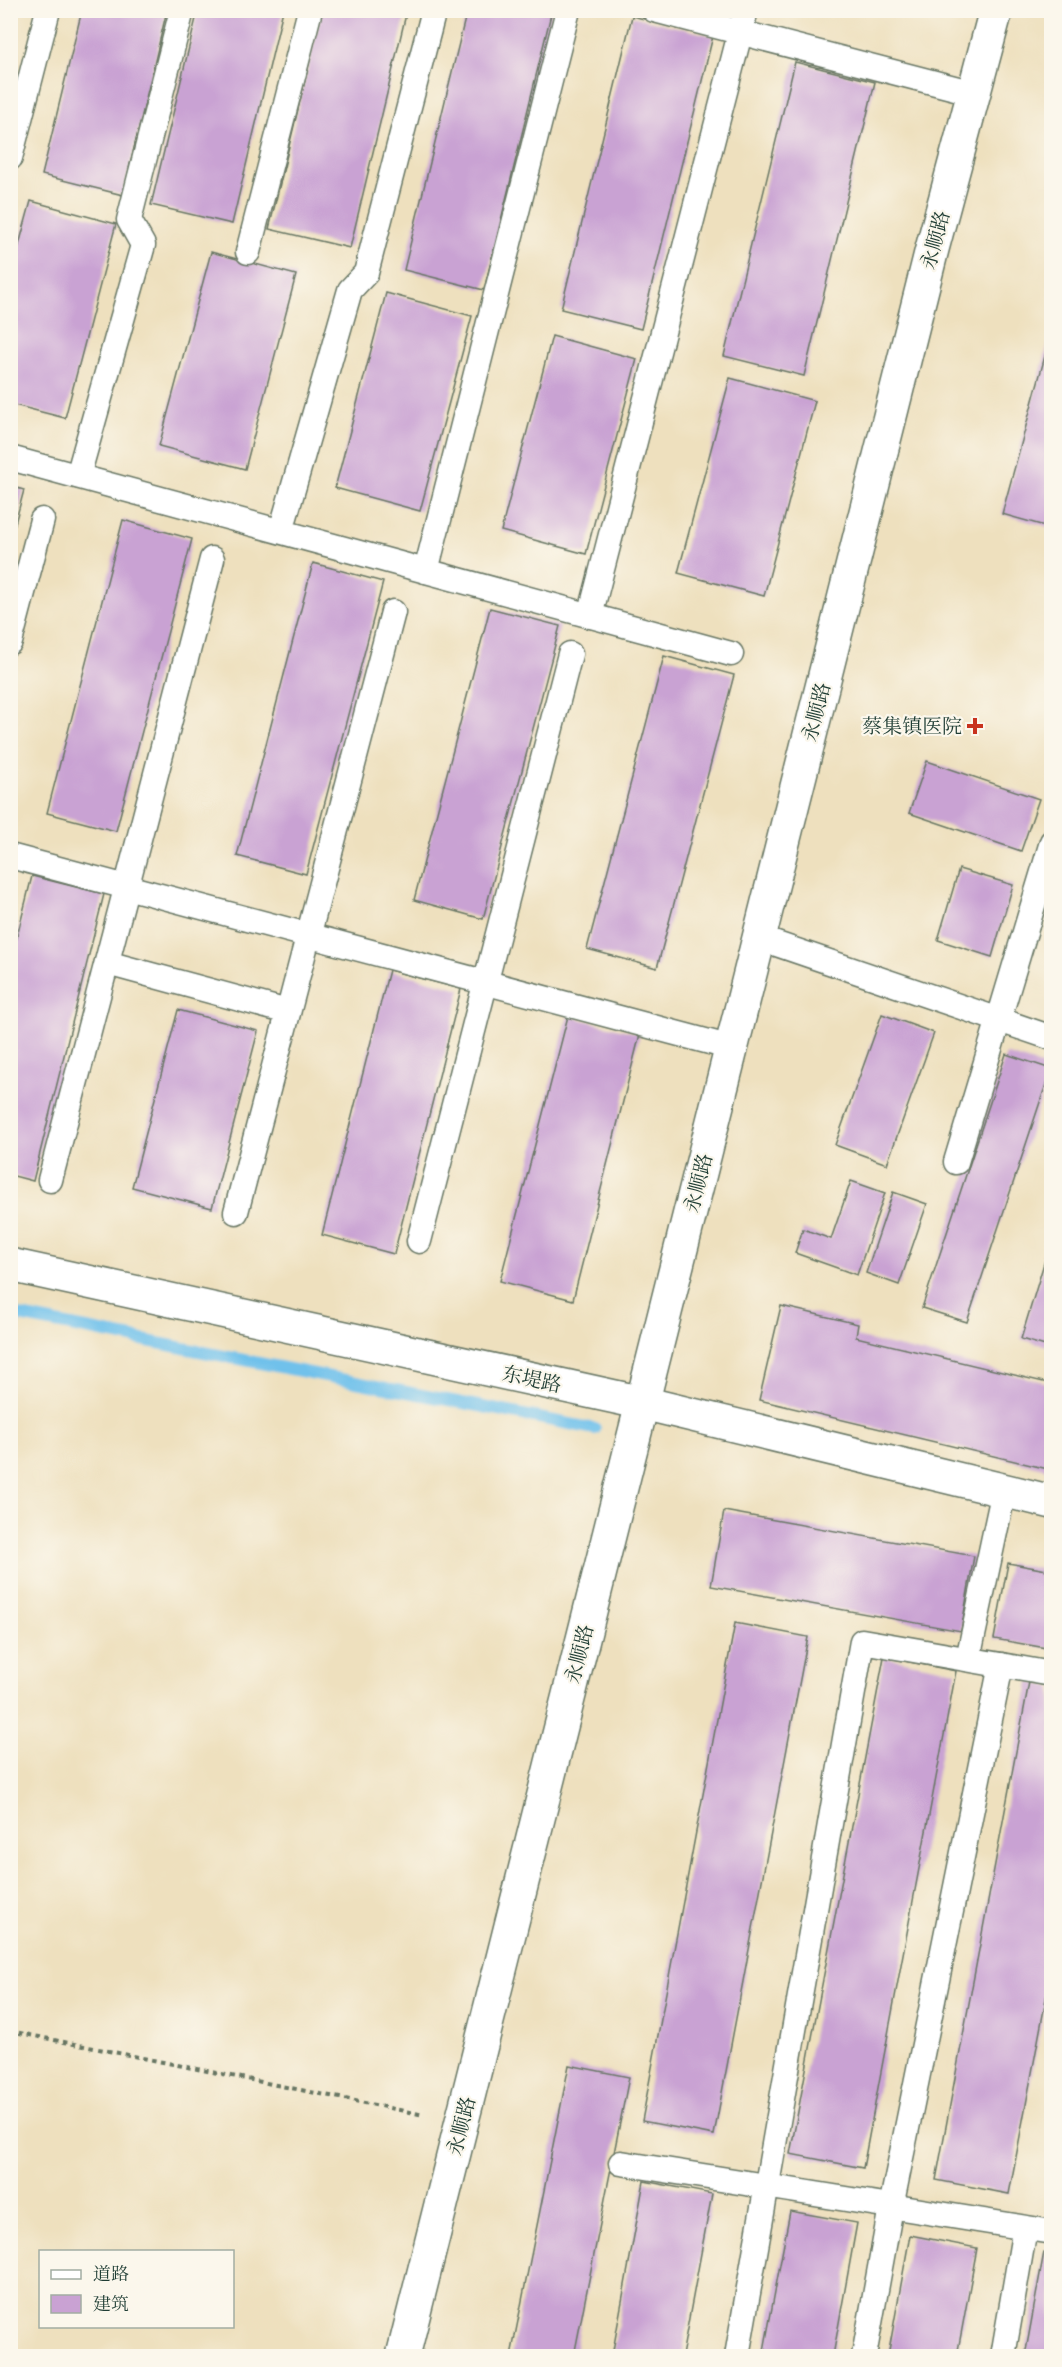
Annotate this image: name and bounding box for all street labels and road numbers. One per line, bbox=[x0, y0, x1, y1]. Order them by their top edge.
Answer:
street label: 永顺路 bbox=[917, 208, 954, 272]
street label: 永顺路 bbox=[798, 680, 835, 744]
street label: 永顺路 bbox=[680, 1151, 717, 1215]
street label: 东堤路 bbox=[500, 1362, 564, 1397]
street label: 永顺路 bbox=[561, 1622, 598, 1686]
street label: 永顺路 bbox=[443, 2094, 480, 2158]

